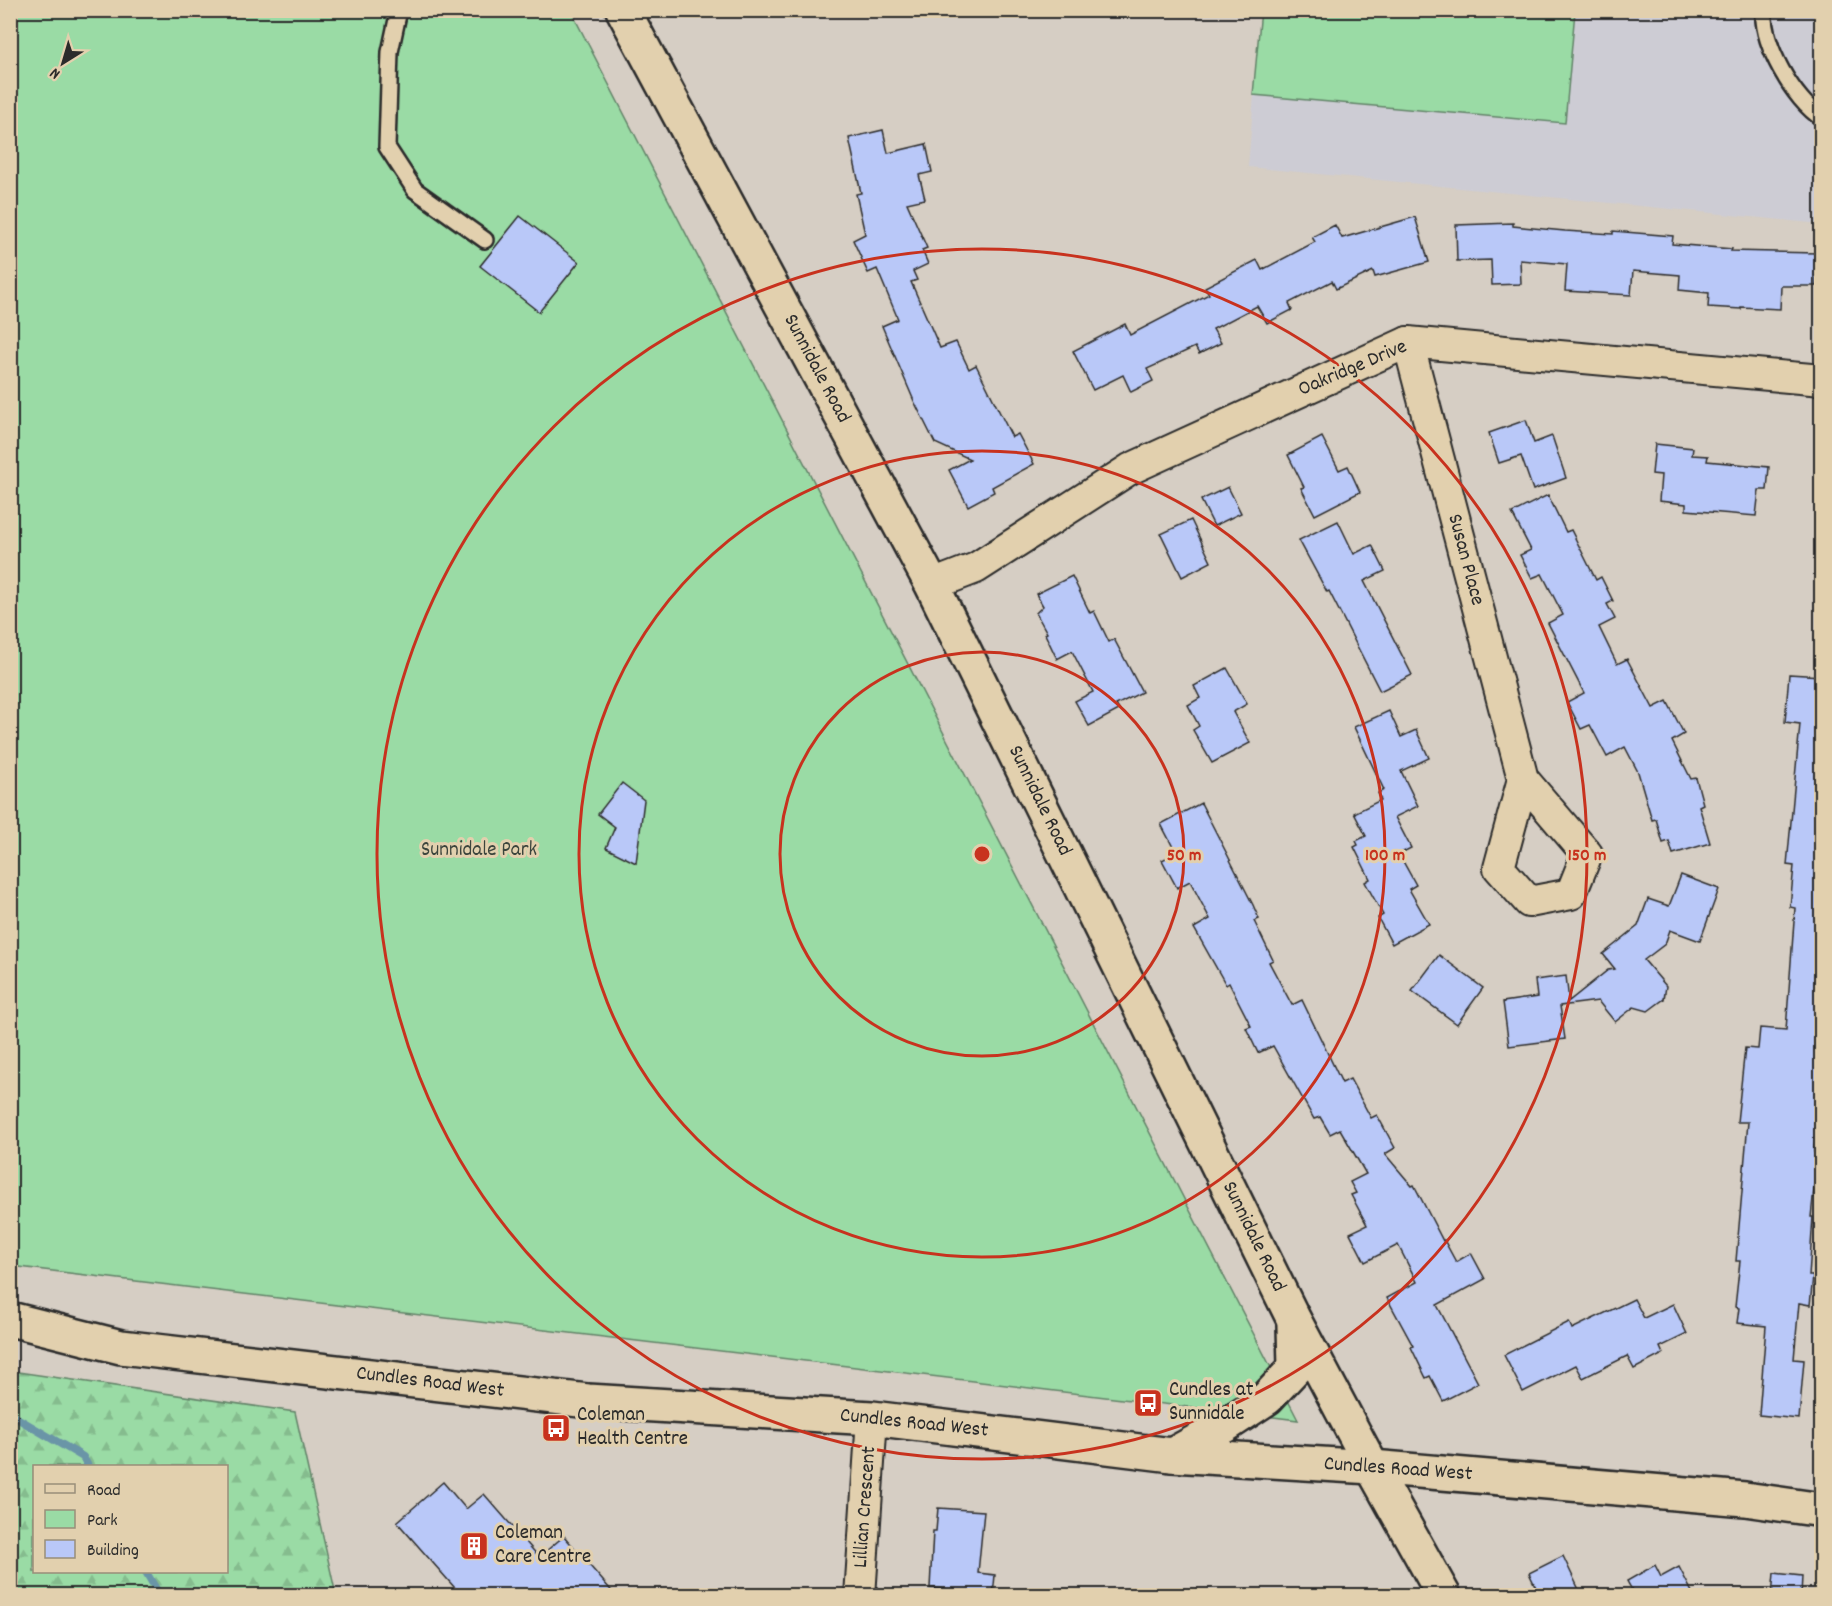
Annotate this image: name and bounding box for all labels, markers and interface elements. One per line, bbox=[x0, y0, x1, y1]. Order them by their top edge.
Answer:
north arrow bbox=[33, 33, 93, 93]
text: N bbox=[45, 61, 66, 85]
street label: Sunnidale Road bbox=[775, 309, 857, 429]
street label: Oakridge Drive bbox=[1294, 333, 1412, 405]
street label: Susan Place bbox=[1438, 511, 1492, 609]
street label: Sunnidale Road bbox=[999, 741, 1079, 861]
park label: Sunnidale Park bbox=[421, 836, 537, 866]
centre of rings bbox=[972, 844, 992, 864]
text: 50 m bbox=[1167, 844, 1201, 869]
text: 100 m bbox=[1365, 844, 1405, 869]
text: 150 m bbox=[1568, 844, 1606, 869]
street label: Sunnidale Road bbox=[1213, 1177, 1293, 1297]
street label: Cundles Road West bbox=[354, 1359, 506, 1407]
place label: Cundles at Sunnidale bbox=[1169, 1376, 1254, 1430]
bus stop icon: Cundles at Sunnidale bbox=[1132, 1387, 1164, 1419]
place label: Coleman Health Centre bbox=[577, 1401, 688, 1455]
street label: Cundles Road West bbox=[838, 1401, 990, 1447]
bus stop icon: Coleman Health Centre bbox=[540, 1412, 572, 1444]
street label: Lillian Crescent bbox=[847, 1445, 885, 1569]
street label: Cundles Road West bbox=[1323, 1450, 1474, 1490]
legend bbox=[33, 1465, 228, 1573]
text: Road bbox=[87, 1479, 121, 1504]
text: Park bbox=[87, 1509, 118, 1534]
place label: Coleman Care Centre bbox=[495, 1519, 591, 1573]
building icon: Coleman Care Centre bbox=[458, 1530, 490, 1562]
text: Building bbox=[87, 1539, 139, 1564]

